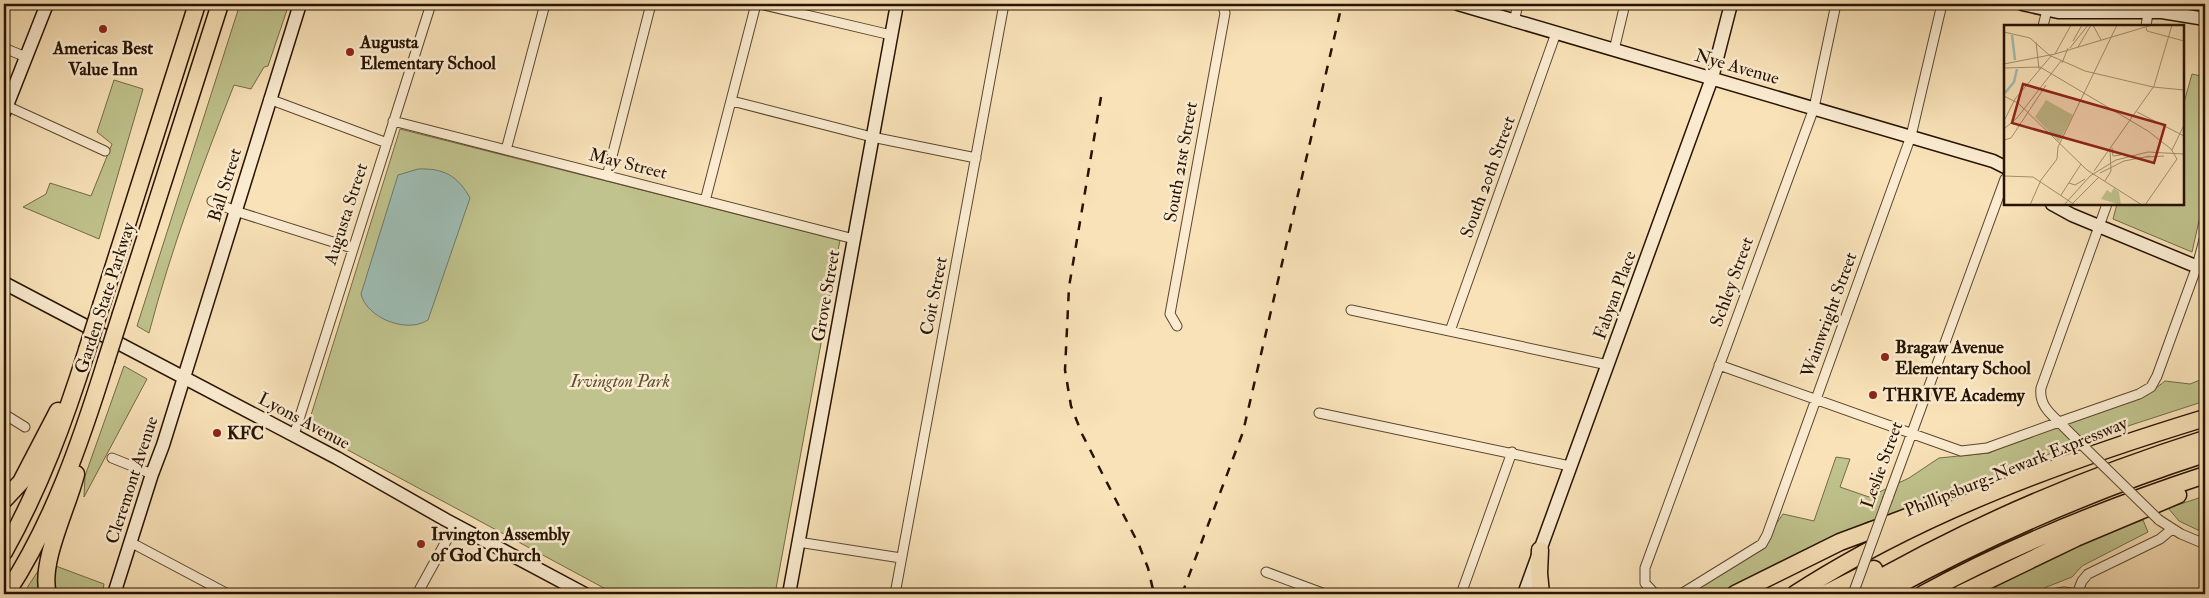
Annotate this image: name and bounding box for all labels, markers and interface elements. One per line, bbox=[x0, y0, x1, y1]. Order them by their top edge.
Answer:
marker: Americas Best Value Inn bbox=[97, 23, 109, 35]
inset map bbox=[2004, 25, 2184, 205]
place label: Augusta Elementary School bbox=[359, 31, 496, 75]
place label: Americas Best Value Inn bbox=[52, 37, 153, 81]
street label: Nye Avenue bbox=[1692, 44, 1782, 90]
marker: Augusta Elementary School bbox=[344, 46, 356, 58]
street label: South 21st Street bbox=[1159, 100, 1203, 224]
street label: South 20th Street bbox=[1455, 113, 1521, 241]
street label: May Street bbox=[587, 143, 670, 185]
street label: Ball Street bbox=[203, 145, 247, 225]
street label: Augusta Street bbox=[318, 160, 373, 269]
street label: Garden State Parkway bbox=[70, 218, 141, 377]
street label: Schley Street bbox=[1705, 234, 1759, 330]
street label: Fabyan Place bbox=[1588, 247, 1642, 342]
street label: Grove Street bbox=[807, 248, 845, 344]
street label: Wainwright Street bbox=[1795, 249, 1862, 382]
street label: Coit Street bbox=[915, 255, 953, 337]
place label: Bragaw Avenue Elementary School bbox=[1895, 336, 2031, 380]
marker: Bragaw Avenue Elementary School bbox=[1879, 351, 1891, 363]
park label: Irvington Park bbox=[569, 370, 670, 393]
place label: THRIVE Academy bbox=[1882, 384, 2026, 407]
street label: Lyons Avenue bbox=[254, 387, 354, 455]
marker: THRIVE Academy bbox=[1867, 389, 1879, 401]
street label: Phillipsburg-Newark Expressway bbox=[1901, 411, 2132, 522]
street label: Cleremont Avenue bbox=[101, 413, 164, 547]
street label: Leslie Street bbox=[1856, 418, 1908, 512]
place label: KFC bbox=[227, 422, 264, 445]
marker: KFC bbox=[211, 427, 223, 439]
place label: Irvington Assembly of God Church bbox=[431, 523, 571, 567]
marker: Irvington Assembly of God Church bbox=[415, 538, 427, 550]

